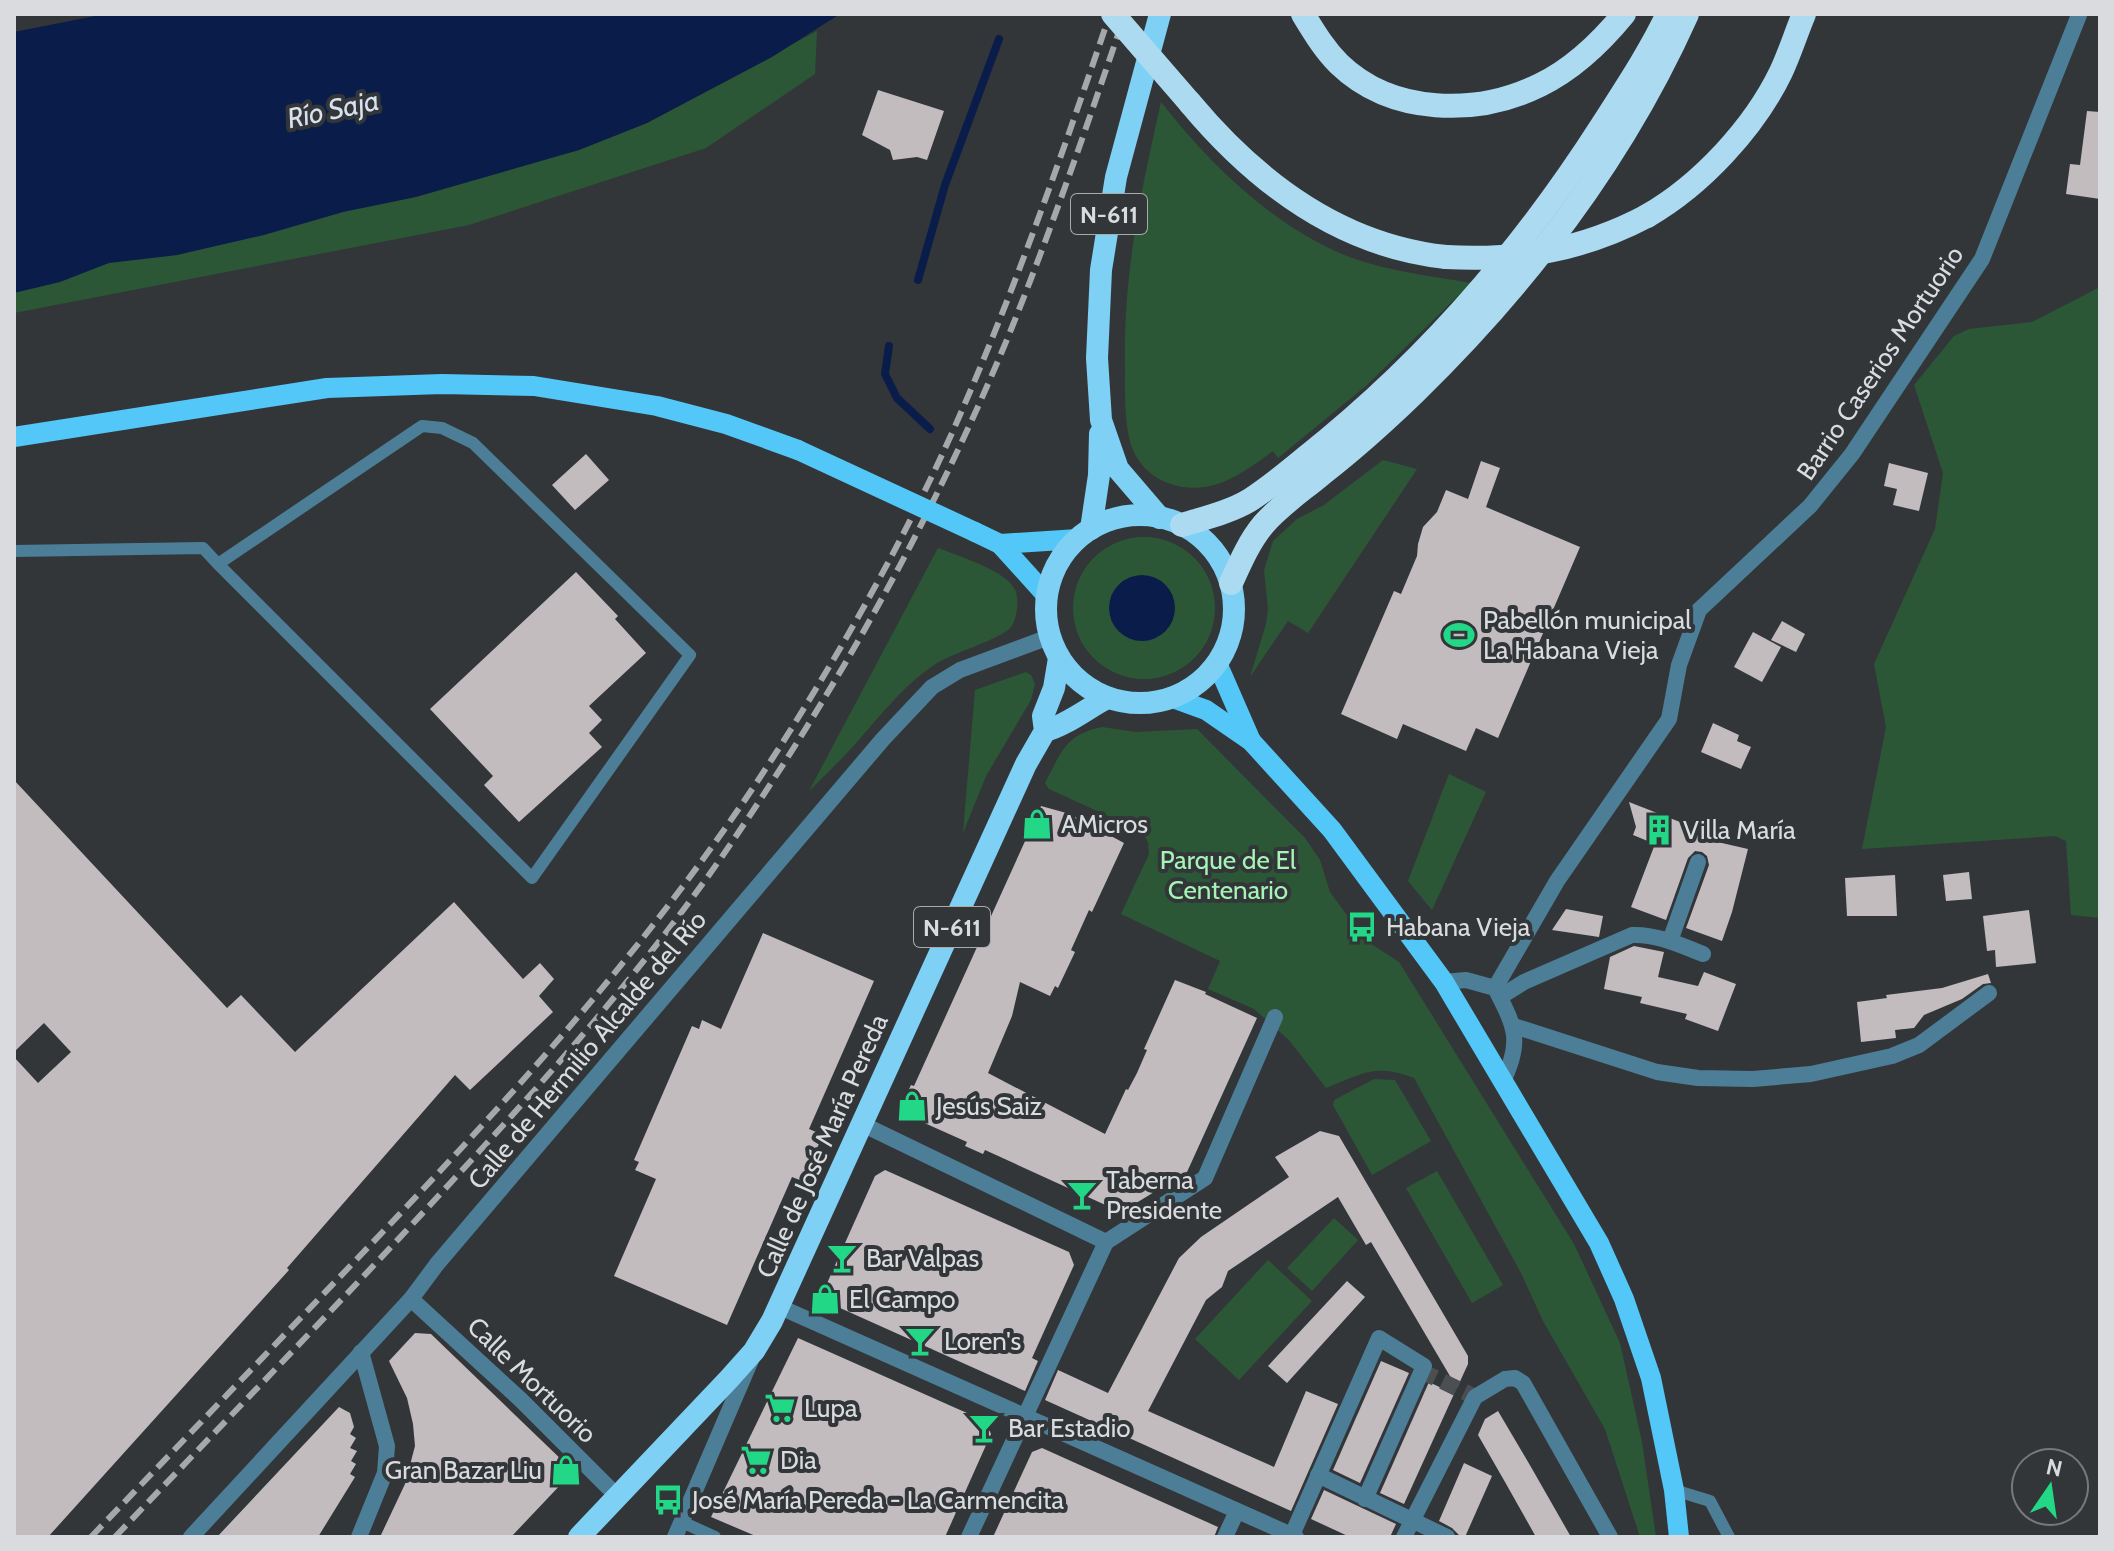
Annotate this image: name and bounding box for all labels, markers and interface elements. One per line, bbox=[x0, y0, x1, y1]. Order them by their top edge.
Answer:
water label: Río Saja bbox=[284, 83, 382, 135]
road number: N-611 bbox=[1071, 194, 1147, 234]
street label: Barrio Caserios Mortuorio bbox=[1790, 240, 1970, 486]
place label: Pabellón municipal La Habana Vieja bbox=[1483, 604, 1691, 666]
sports icon: Pabellón municipal La Habana Vieja bbox=[1442, 618, 1476, 652]
shop icon: AMicros bbox=[1020, 807, 1054, 841]
place label: AMicros bbox=[1061, 808, 1148, 840]
building icon: Villa María bbox=[1642, 813, 1676, 847]
place label: Villa María bbox=[1683, 814, 1796, 846]
park label: Parque de El Centenario bbox=[1160, 844, 1296, 906]
street label: Calle de Hermilio Alcalde del Río bbox=[461, 904, 713, 1196]
road number: N-611 bbox=[914, 907, 990, 947]
bus stop icon: Habana Vieja bbox=[1345, 910, 1379, 944]
place label: Habana Vieja bbox=[1386, 911, 1531, 943]
street label: Calle de José María Pereda bbox=[749, 1009, 895, 1283]
shop icon: Jesús Saiz bbox=[895, 1089, 929, 1123]
place label: Jesús Saiz bbox=[935, 1090, 1042, 1122]
place label: Taberna Presidente bbox=[1106, 1164, 1222, 1226]
bar icon: Taberna Presidente bbox=[1065, 1178, 1099, 1212]
bar icon: Bar Valpas bbox=[825, 1241, 859, 1275]
place label: Bar Valpas bbox=[866, 1242, 979, 1274]
shop icon: El Campo bbox=[808, 1282, 842, 1316]
place label: El Campo bbox=[849, 1283, 955, 1315]
street label: Calle Mortuorio bbox=[461, 1310, 603, 1450]
bar icon: Loren's bbox=[903, 1324, 937, 1358]
place label: Loren's bbox=[944, 1325, 1021, 1357]
supermarket icon: Lupa bbox=[763, 1391, 797, 1425]
place label: Lupa bbox=[804, 1392, 858, 1424]
bar icon: Bar Estadio bbox=[967, 1411, 1001, 1445]
place label: Bar Estadio bbox=[1008, 1412, 1131, 1444]
supermarket icon: Dia bbox=[739, 1443, 773, 1477]
place label: Dia bbox=[780, 1444, 817, 1476]
north arrow bbox=[2010, 1447, 2090, 1527]
shop icon: Gran Bazar Liu bbox=[549, 1453, 583, 1487]
text: N bbox=[2044, 1453, 2065, 1483]
place label: Gran Bazar Liu bbox=[385, 1454, 542, 1486]
bus stop icon: José María Pereda - La Carmencita bbox=[651, 1483, 685, 1517]
place label: José María Pereda - La Carmencita bbox=[691, 1484, 1064, 1516]

